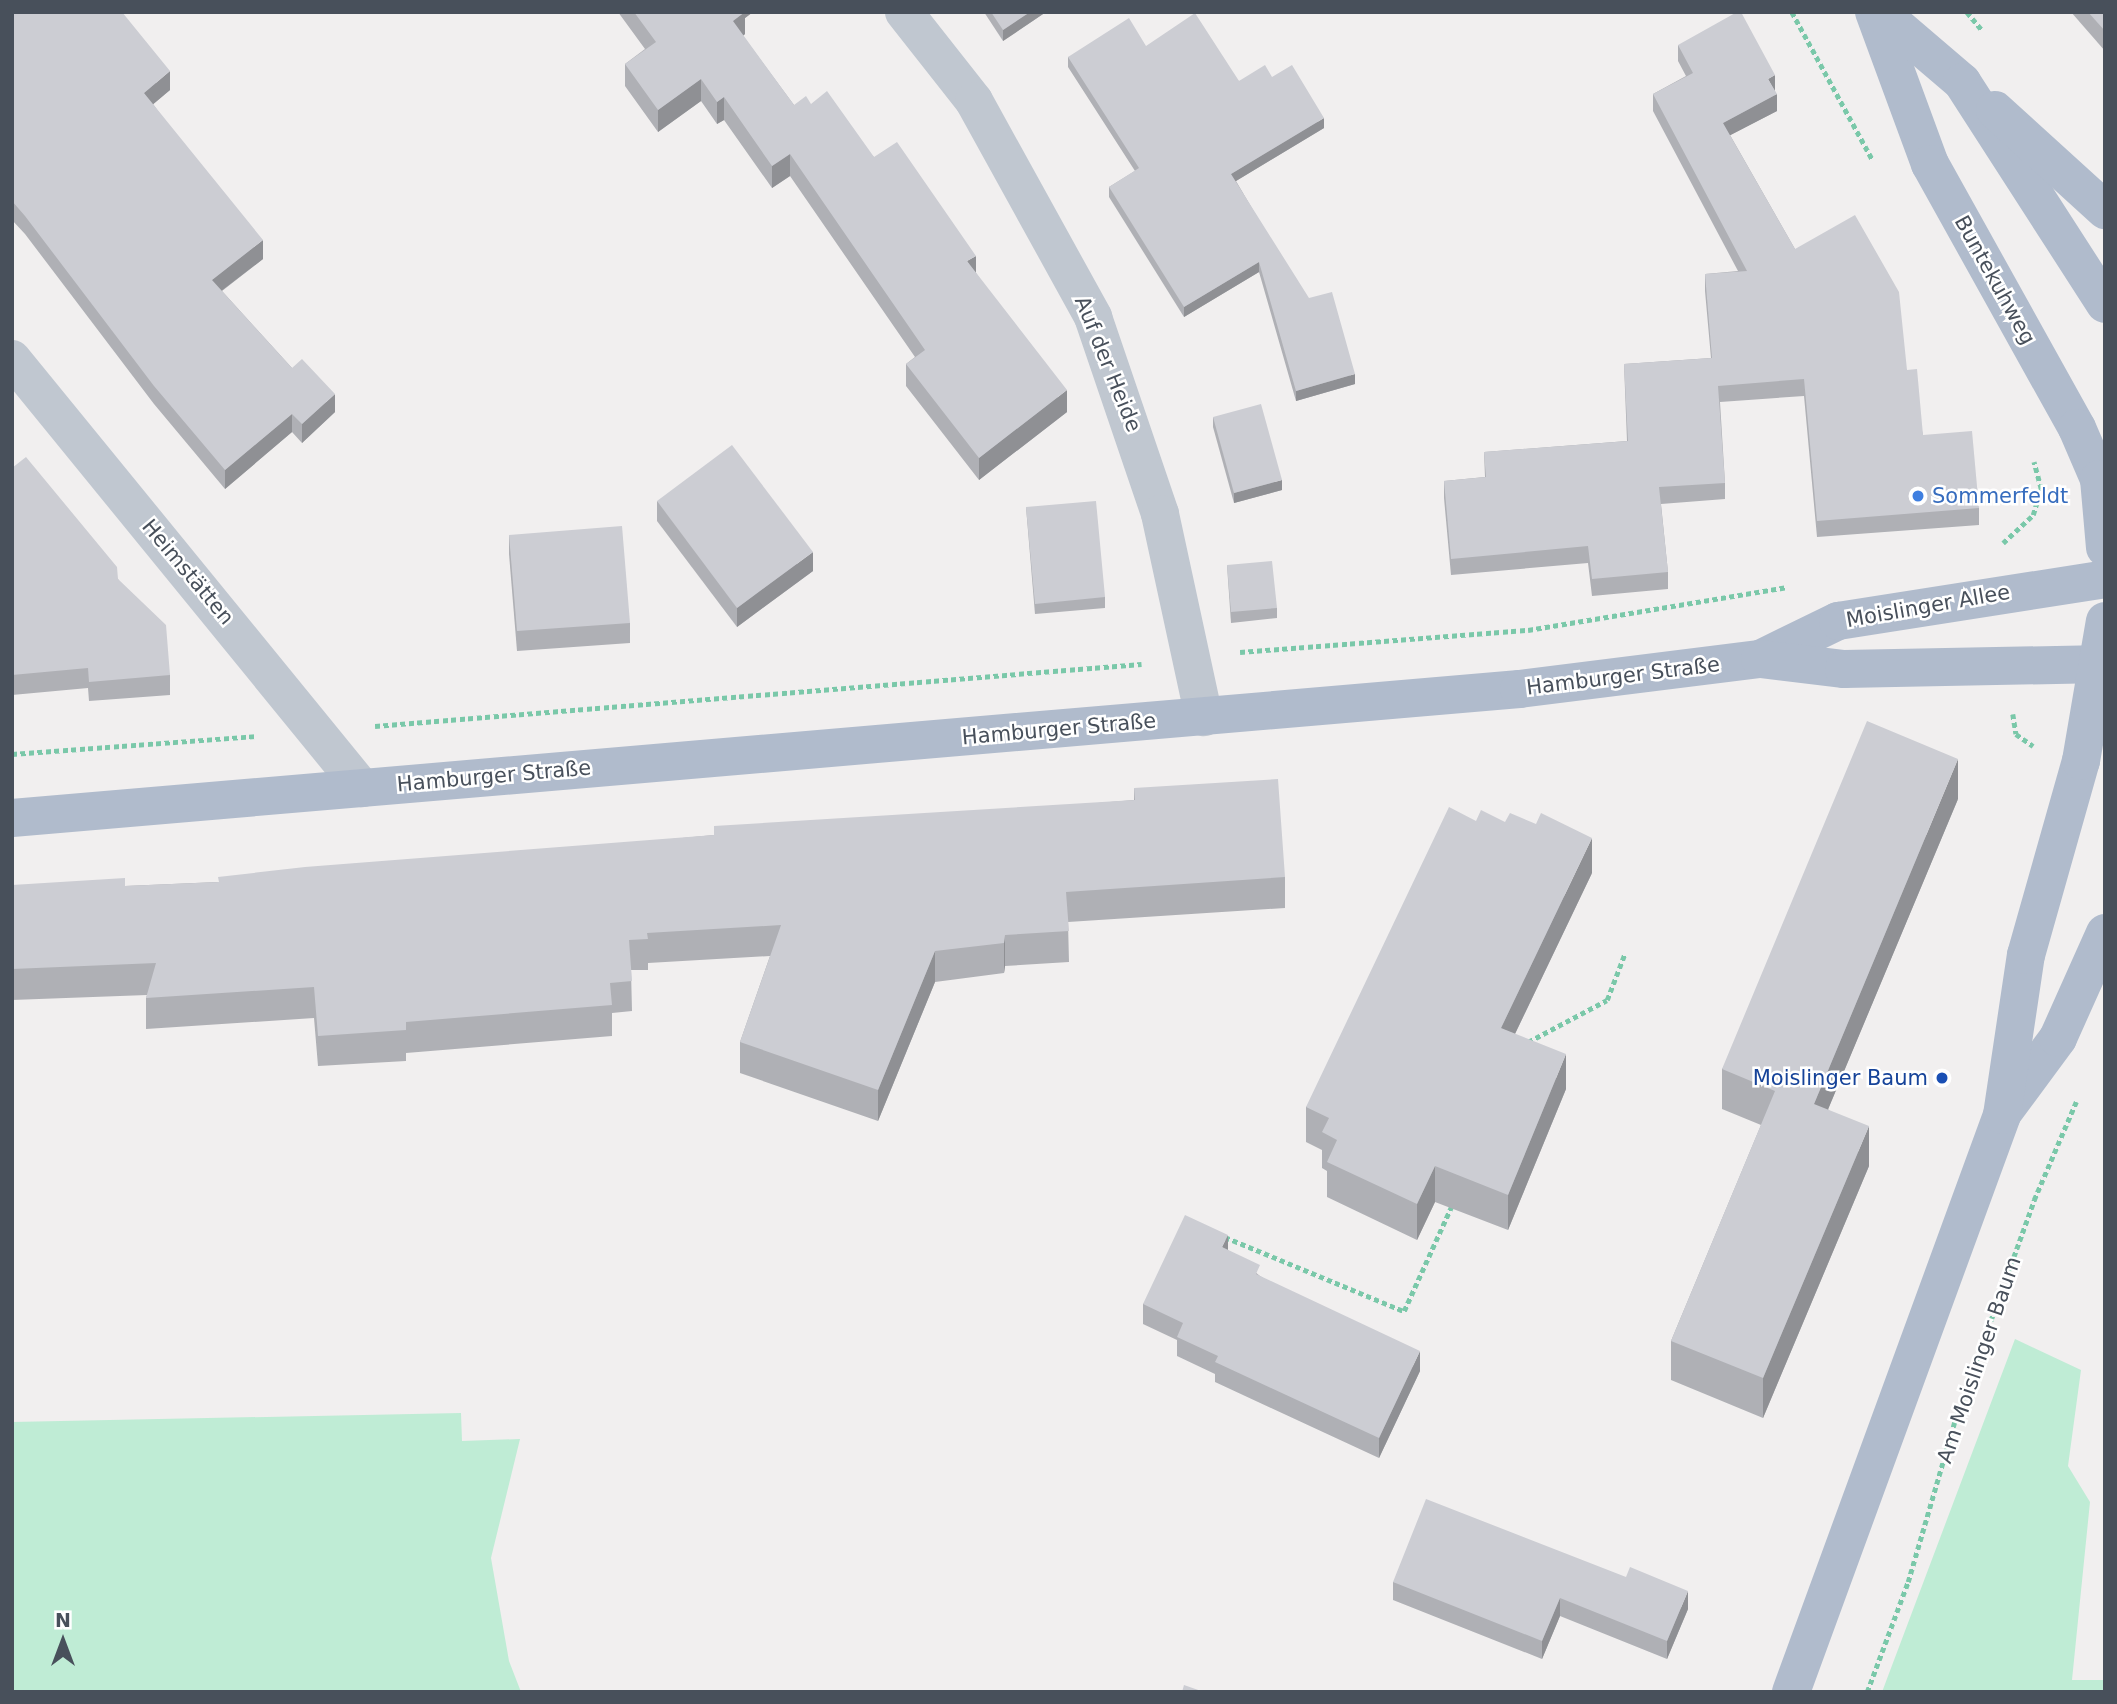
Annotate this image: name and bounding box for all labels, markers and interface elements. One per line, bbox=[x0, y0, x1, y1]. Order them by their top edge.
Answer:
street label: Buntekuhweg bbox=[1949, 211, 2041, 349]
street label: Auf der Heide bbox=[1069, 292, 1147, 436]
place label: Sommerfeldt bbox=[1932, 483, 2068, 509]
marker: Sommerfeldt bbox=[1910, 488, 1926, 504]
street label: Heimstätten bbox=[137, 514, 239, 630]
street label: Moislinger Allee bbox=[1844, 579, 2012, 633]
street label: Hamburger Straße bbox=[1525, 652, 1721, 700]
street label: Hamburger Straße bbox=[961, 708, 1157, 750]
street label: Hamburger Straße bbox=[396, 755, 592, 797]
place label: Moislinger Baum bbox=[1753, 1065, 1928, 1091]
marker: Moislinger Baum bbox=[1934, 1070, 1950, 1086]
street label: Am Moislinger Baum bbox=[1932, 1253, 2026, 1467]
north arrow bbox=[28, 1606, 98, 1676]
text: N bbox=[55, 1609, 71, 1631]

